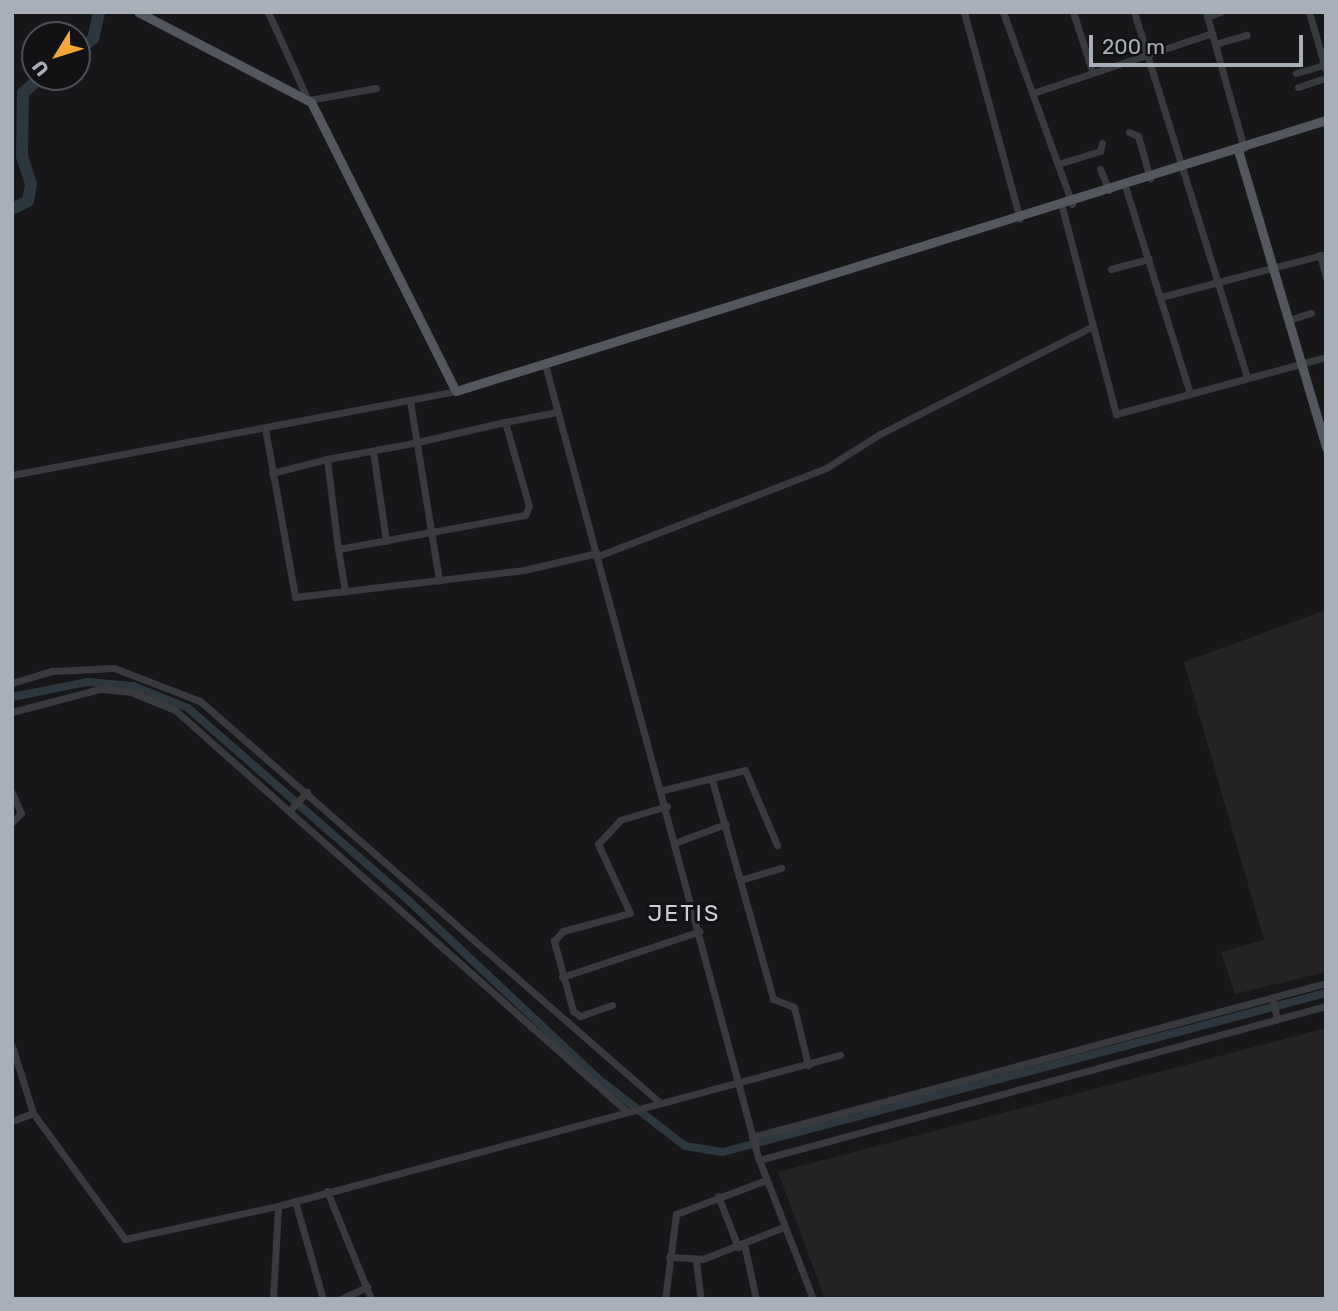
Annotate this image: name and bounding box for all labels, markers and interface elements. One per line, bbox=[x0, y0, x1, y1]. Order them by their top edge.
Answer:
north arrow bbox=[21, 21, 91, 91]
scale bar bbox=[1093, 21, 1306, 65]
text: 200 m bbox=[1102, 34, 1165, 59]
text: U bbox=[27, 55, 54, 81]
district label: JETIS bbox=[648, 899, 720, 927]

